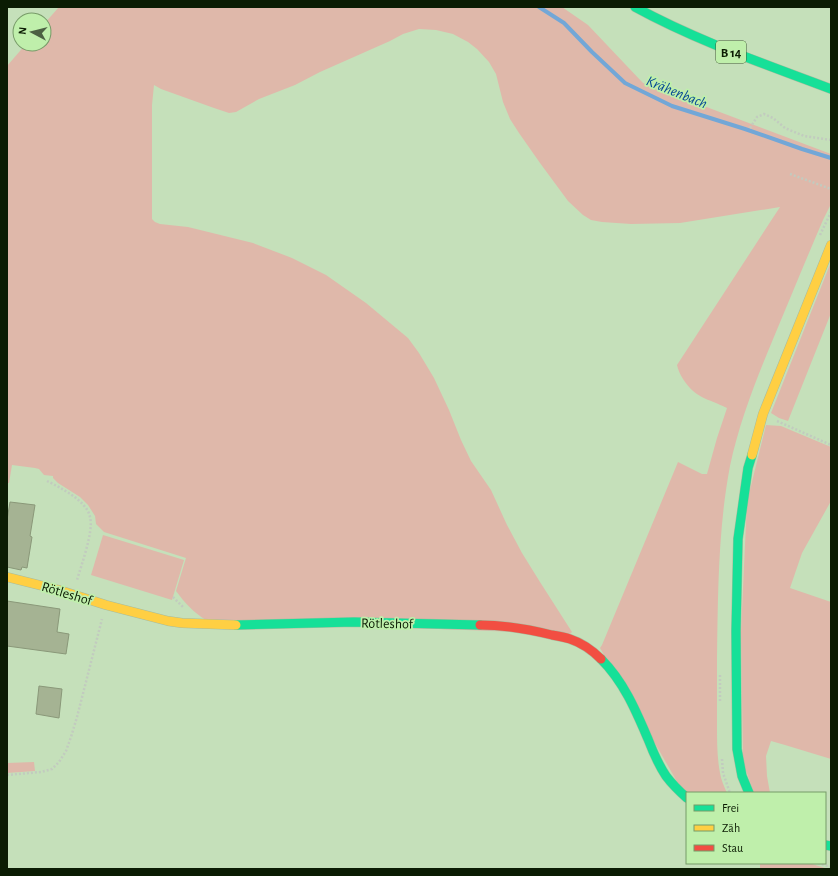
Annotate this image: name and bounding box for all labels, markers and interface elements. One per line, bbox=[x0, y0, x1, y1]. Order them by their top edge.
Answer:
north arrow bbox=[12, 12, 52, 52]
text: N bbox=[17, 26, 28, 35]
road number: B 14 bbox=[716, 41, 746, 63]
water label: Krähenbach bbox=[644, 73, 709, 111]
street label: Rötleshof bbox=[40, 580, 94, 608]
street label: Rötleshof bbox=[361, 617, 414, 631]
legend bbox=[686, 792, 826, 864]
text: Frei bbox=[722, 802, 739, 814]
text: Zäh bbox=[722, 822, 740, 834]
text: Stau bbox=[722, 842, 743, 854]

